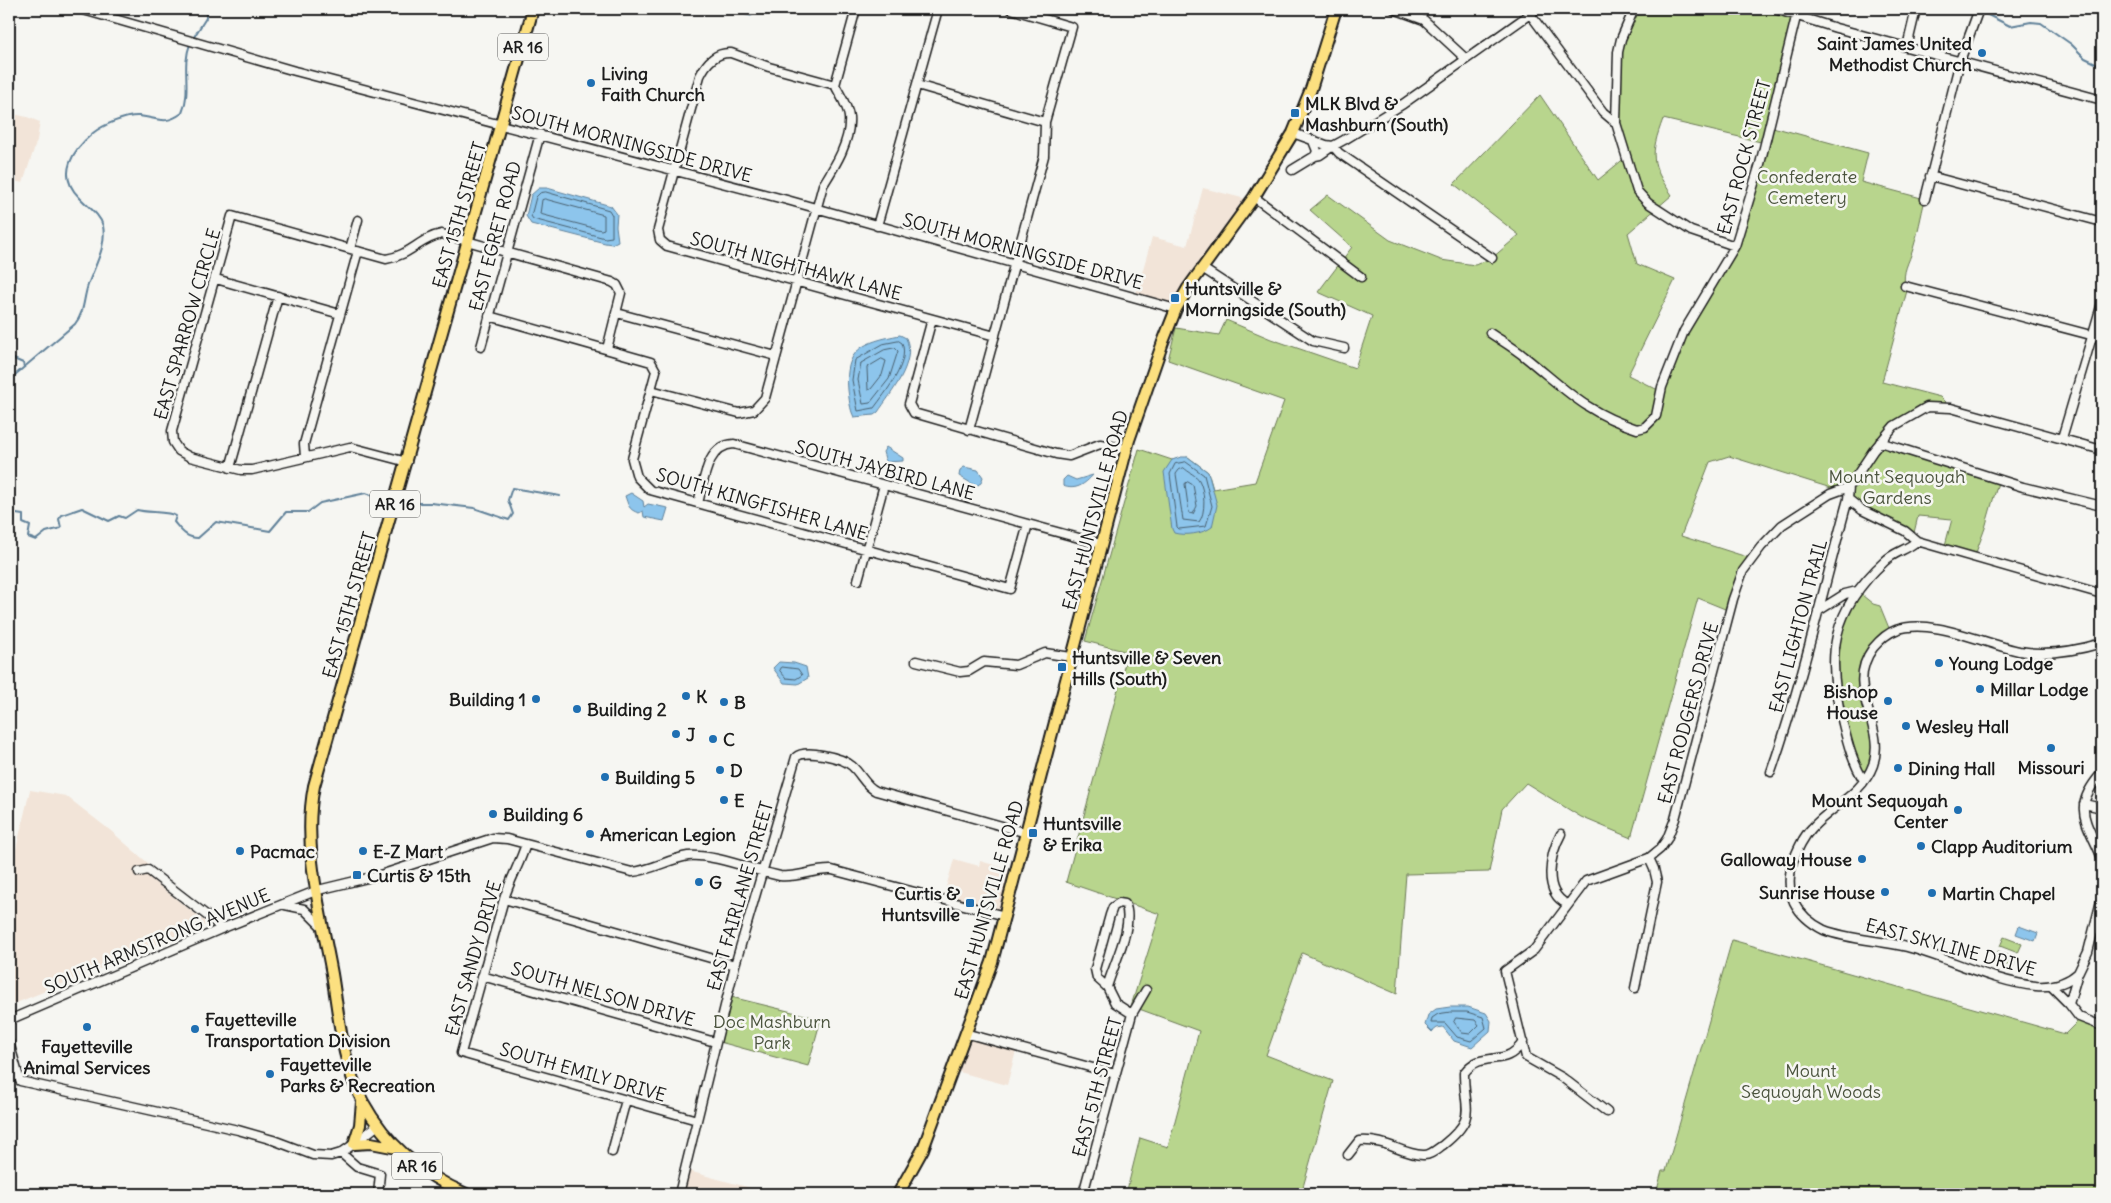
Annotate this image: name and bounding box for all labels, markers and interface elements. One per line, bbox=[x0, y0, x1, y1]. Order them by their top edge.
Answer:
place label: Saint James United Methodist Church bbox=[1817, 32, 1973, 76]
road number: AR 16 bbox=[498, 34, 548, 61]
marker: Saint James United Methodist Church bbox=[1976, 47, 1988, 59]
place label: Living Faith Church bbox=[601, 62, 705, 106]
marker: Living Faith Church bbox=[585, 77, 597, 89]
street label: EAST ROCK STREET bbox=[1712, 77, 1776, 237]
place label: MLK Blvd & Mashburn (South) bbox=[1305, 92, 1448, 136]
street label: SOUTH MORNINGSIDE DRIVE bbox=[509, 101, 755, 187]
marker: MLK Blvd & Mashburn (South) bbox=[1289, 107, 1301, 119]
street label: EAST 15TH STREET bbox=[427, 139, 491, 291]
street label: EAST EGRET ROAD bbox=[464, 158, 526, 314]
park label: Confederate Cemetery bbox=[1757, 165, 1857, 209]
street label: SOUTH MORNINGSIDE DRIVE bbox=[900, 208, 1146, 294]
street label: EAST SPARROW CIRCLE bbox=[149, 226, 225, 422]
street label: SOUTH NIGHTHAWK LANE bbox=[688, 227, 904, 305]
place label: Huntsville & Morningside (South) bbox=[1185, 277, 1346, 321]
marker: Huntsville & Morningside (South) bbox=[1169, 292, 1181, 304]
street label: EAST HUNTSVILLE ROAD bbox=[1057, 407, 1133, 613]
street label: SOUTH JAYBIRD LANE bbox=[793, 435, 977, 505]
street label: SOUTH KINGFISHER LANE bbox=[654, 463, 870, 545]
park label: Mount Sequoyah Gardens bbox=[1829, 465, 1965, 509]
road number: AR 16 bbox=[370, 490, 420, 518]
street label: EAST 15TH STREET bbox=[317, 529, 381, 681]
street label: EAST LIGHTON TRAIL bbox=[1764, 537, 1832, 715]
street label: EAST RODGERS DRIVE bbox=[1653, 620, 1723, 806]
place label: Huntsville & Seven Hills (South) bbox=[1072, 646, 1222, 690]
place label: Young Lodge bbox=[1948, 652, 2053, 675]
marker: Young Lodge bbox=[1933, 657, 1945, 669]
marker: Huntsville & Seven Hills (South) bbox=[1056, 661, 1068, 673]
place label: Millar Lodge bbox=[1990, 678, 2089, 701]
place label: Bishop House bbox=[1823, 680, 1878, 724]
marker: Millar Lodge bbox=[1974, 683, 1986, 695]
place label: K bbox=[696, 685, 708, 708]
place label: Building 1 bbox=[449, 688, 526, 711]
marker: K bbox=[680, 690, 692, 702]
place label: B bbox=[734, 691, 746, 714]
marker: Building 1 bbox=[530, 693, 542, 705]
marker: Bishop House bbox=[1882, 695, 1894, 707]
marker: B bbox=[718, 696, 730, 708]
place label: Building 2 bbox=[587, 698, 667, 721]
marker: Building 2 bbox=[571, 703, 583, 715]
place label: Wesley Hall bbox=[1916, 715, 2009, 738]
marker: Wesley Hall bbox=[1900, 720, 1912, 732]
place label: J bbox=[686, 723, 696, 746]
marker: J bbox=[670, 728, 682, 740]
place label: C bbox=[723, 728, 735, 751]
marker: C bbox=[707, 733, 719, 745]
marker: Missouri bbox=[2045, 742, 2057, 754]
place label: Missouri bbox=[2018, 756, 2084, 779]
place label: Dining Hall bbox=[1908, 757, 1995, 780]
place label: D bbox=[730, 759, 743, 782]
marker: Dining Hall bbox=[1892, 762, 1904, 774]
marker: D bbox=[714, 764, 726, 776]
place label: Building 5 bbox=[615, 766, 695, 789]
marker: Building 5 bbox=[599, 771, 611, 783]
place label: E bbox=[734, 789, 745, 812]
place label: Mount Sequoyah Center bbox=[1811, 789, 1949, 833]
marker: E bbox=[718, 794, 730, 806]
street label: EAST HUNTSVILLE ROAD bbox=[950, 798, 1028, 1002]
street label: EAST FAIRLANE STREET bbox=[702, 799, 778, 993]
place label: Building 6 bbox=[503, 803, 583, 826]
marker: Mount Sequoyah Center bbox=[1952, 804, 1964, 816]
marker: Building 6 bbox=[487, 808, 499, 820]
place label: Huntsville & Erika bbox=[1043, 812, 1122, 856]
place label: American Legion bbox=[600, 823, 737, 846]
marker: Huntsville & Erika bbox=[1027, 827, 1039, 839]
marker: American Legion bbox=[584, 828, 596, 840]
place label: Clapp Auditorium bbox=[1931, 835, 2073, 858]
place label: Pacmac bbox=[250, 840, 315, 863]
place label: E-Z Mart bbox=[373, 840, 444, 863]
marker: Clapp Auditorium bbox=[1915, 840, 1927, 852]
marker: Pacmac bbox=[234, 845, 246, 857]
marker: E-Z Mart bbox=[357, 845, 369, 857]
place label: Galloway House bbox=[1720, 848, 1852, 871]
marker: Galloway House bbox=[1856, 853, 1868, 865]
place label: Curtis & 15th bbox=[367, 864, 472, 887]
marker: Curtis & 15th bbox=[351, 869, 363, 881]
place label: G bbox=[709, 871, 722, 894]
marker: G bbox=[693, 876, 705, 888]
street label: EAST SANDY DRIVE bbox=[440, 878, 506, 1038]
place label: Sunrise House bbox=[1759, 881, 1875, 904]
place label: Curtis & Huntsville bbox=[882, 882, 960, 926]
place label: Martin Chapel bbox=[1942, 882, 2055, 905]
street label: SOUTH ARMSTRONG AVENUE bbox=[41, 883, 273, 999]
marker: Sunrise House bbox=[1879, 886, 1891, 898]
marker: Martin Chapel bbox=[1926, 887, 1938, 899]
marker: Curtis & Huntsville bbox=[964, 897, 976, 909]
street label: EAST SKYLINE DRIVE bbox=[1863, 913, 2039, 981]
street label: SOUTH NELSON DRIVE bbox=[508, 957, 698, 1031]
place label: Fayetteville Transportation Division bbox=[205, 1008, 391, 1052]
park label: Doc Mashburn Park bbox=[713, 1010, 831, 1054]
street label: EAST 5TH STREET bbox=[1067, 1014, 1127, 1160]
marker: Fayetteville Animal Services bbox=[81, 1021, 93, 1033]
marker: Fayetteville Transportation Division bbox=[189, 1023, 201, 1035]
place label: Fayetteville Animal Services bbox=[24, 1035, 150, 1079]
street label: SOUTH EMILY DRIVE bbox=[497, 1037, 669, 1107]
place label: Fayetteville Parks & Recreation bbox=[280, 1053, 436, 1097]
park label: Mount Sequoyah Woods bbox=[1741, 1059, 1881, 1103]
marker: Fayetteville Parks & Recreation bbox=[264, 1068, 276, 1080]
road number: AR 16 bbox=[392, 1152, 442, 1180]

